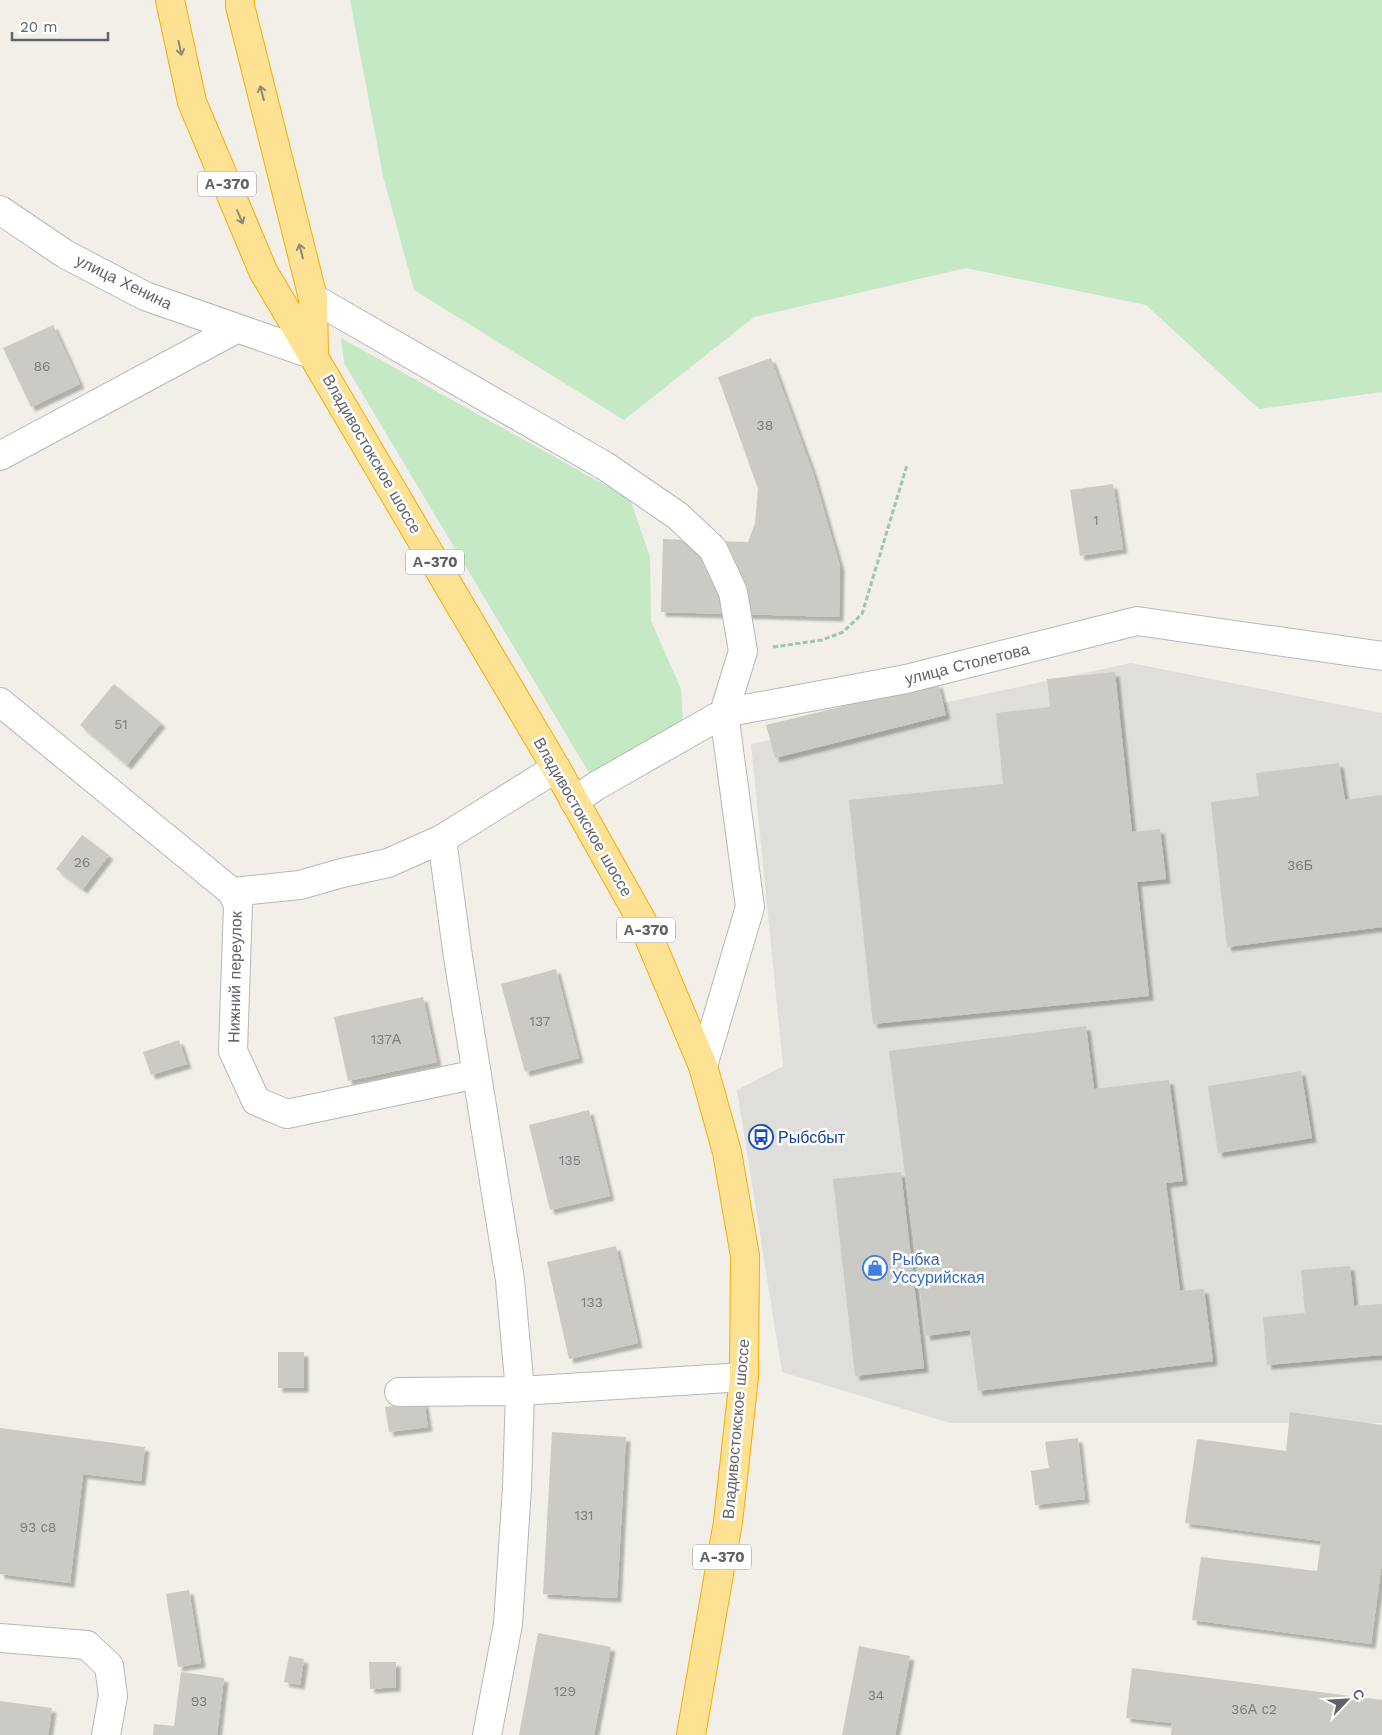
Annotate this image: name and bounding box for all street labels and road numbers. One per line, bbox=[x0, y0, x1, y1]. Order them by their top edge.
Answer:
road number: А-370 bbox=[198, 172, 256, 196]
street label: улица Хенина bbox=[73, 251, 175, 313]
street label: Владивостокское шоссе bbox=[319, 371, 425, 537]
road number: А-370 bbox=[406, 550, 464, 574]
street label: улица Столетова bbox=[903, 639, 1031, 689]
street label: Владивостокское шоссе bbox=[530, 734, 636, 900]
street label: Нижний переулок bbox=[224, 910, 246, 1043]
road number: А-370 bbox=[617, 918, 675, 942]
street label: Владивостокское шоссе bbox=[719, 1338, 753, 1520]
road number: А-370 bbox=[693, 1544, 751, 1570]

